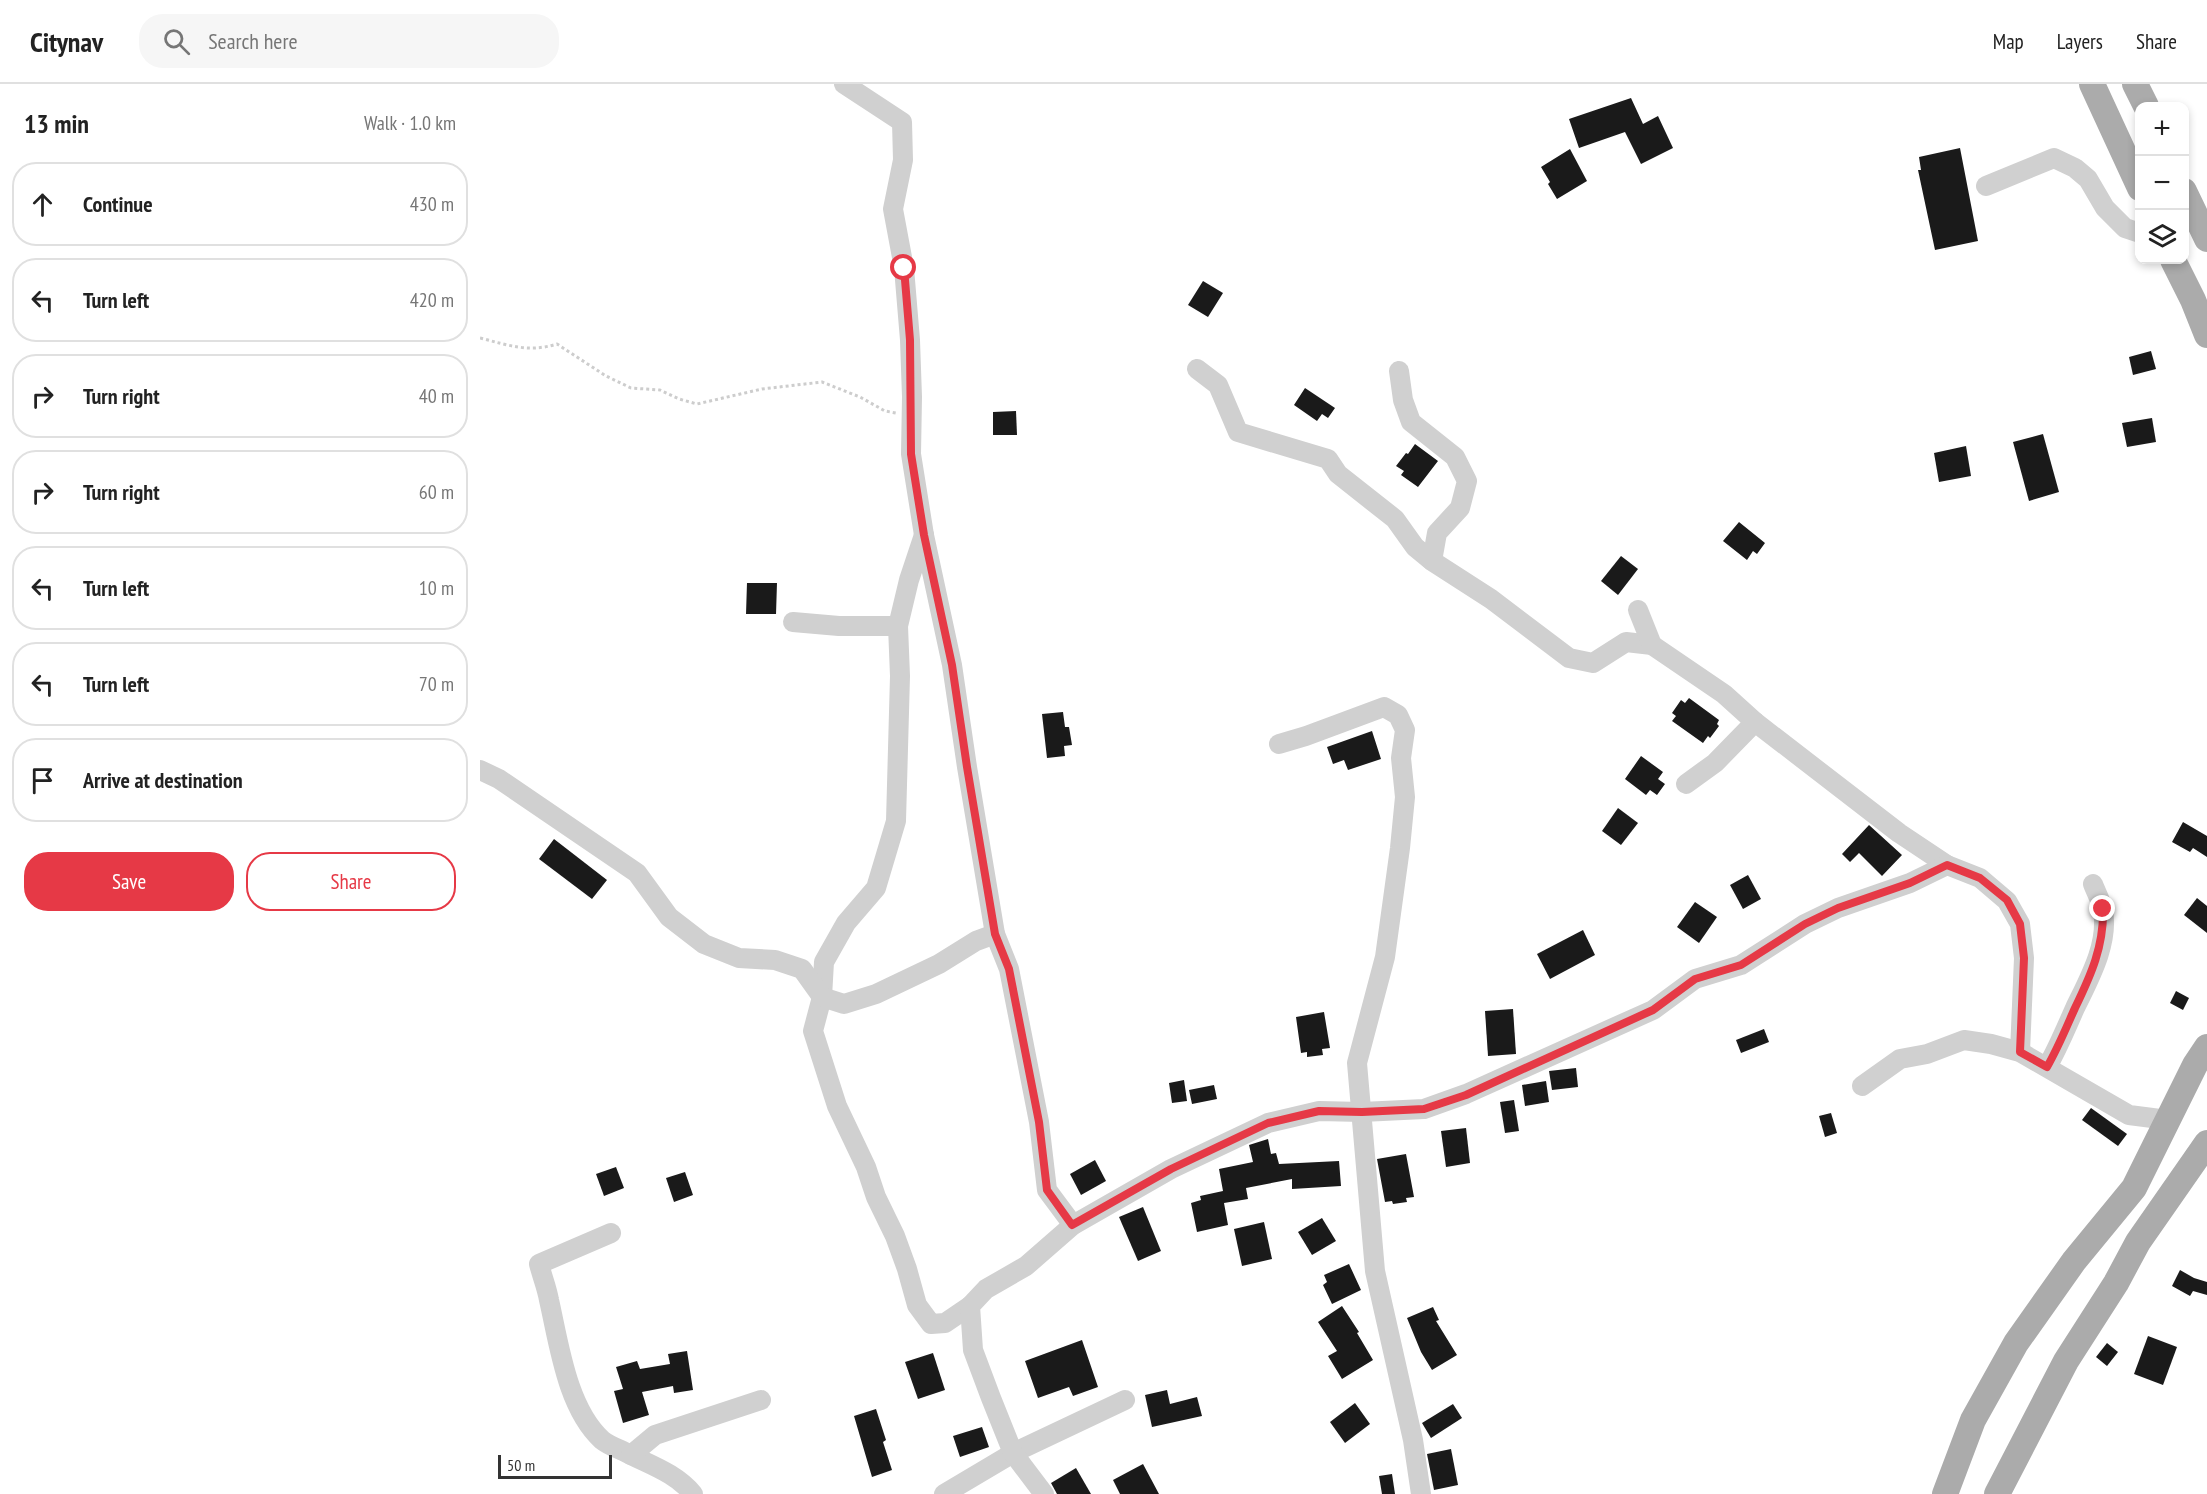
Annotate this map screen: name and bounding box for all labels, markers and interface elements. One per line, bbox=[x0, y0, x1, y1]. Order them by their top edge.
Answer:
search box bbox=[139, 14, 559, 68]
text: Citynav bbox=[30, 23, 103, 60]
icon: search bbox=[160, 25, 193, 58]
text: Search here bbox=[208, 27, 298, 55]
text: Map bbox=[1993, 28, 2024, 55]
text: Layers bbox=[2057, 28, 2103, 55]
text: Share bbox=[2136, 28, 2177, 55]
map controls bbox=[2135, 102, 2189, 264]
button: + bbox=[2135, 102, 2189, 156]
text: 13 min bbox=[24, 107, 89, 140]
text: Walk · 1.0 km bbox=[364, 110, 456, 136]
button: − bbox=[2135, 156, 2189, 210]
icon: ahead bbox=[26, 188, 59, 221]
text: Continue bbox=[83, 190, 153, 218]
text: 430 m bbox=[410, 191, 454, 217]
button: layers bbox=[2135, 210, 2189, 264]
route start bbox=[890, 254, 916, 280]
icon: left bbox=[26, 284, 59, 317]
text: Turn left bbox=[83, 286, 149, 314]
text: 420 m bbox=[410, 287, 454, 313]
icon: right bbox=[26, 380, 59, 413]
text: Turn right bbox=[83, 382, 160, 410]
text: 40 m bbox=[419, 383, 454, 409]
icon: right bbox=[26, 476, 59, 509]
text: Turn right bbox=[83, 478, 160, 506]
text: 60 m bbox=[419, 479, 454, 505]
icon: left bbox=[26, 572, 59, 605]
text: Turn left bbox=[83, 574, 149, 602]
text: 10 m bbox=[419, 575, 454, 601]
icon: left bbox=[26, 668, 59, 701]
text: Turn left bbox=[83, 670, 149, 698]
text: 70 m bbox=[419, 671, 454, 697]
icon: arrive bbox=[26, 764, 59, 797]
text: Arrive at destination bbox=[83, 766, 243, 794]
button: Save bbox=[24, 852, 234, 911]
button: Share bbox=[246, 852, 456, 911]
route end bbox=[2089, 895, 2115, 921]
scale bar bbox=[498, 1452, 612, 1480]
text: 50 m bbox=[507, 1455, 535, 1475]

